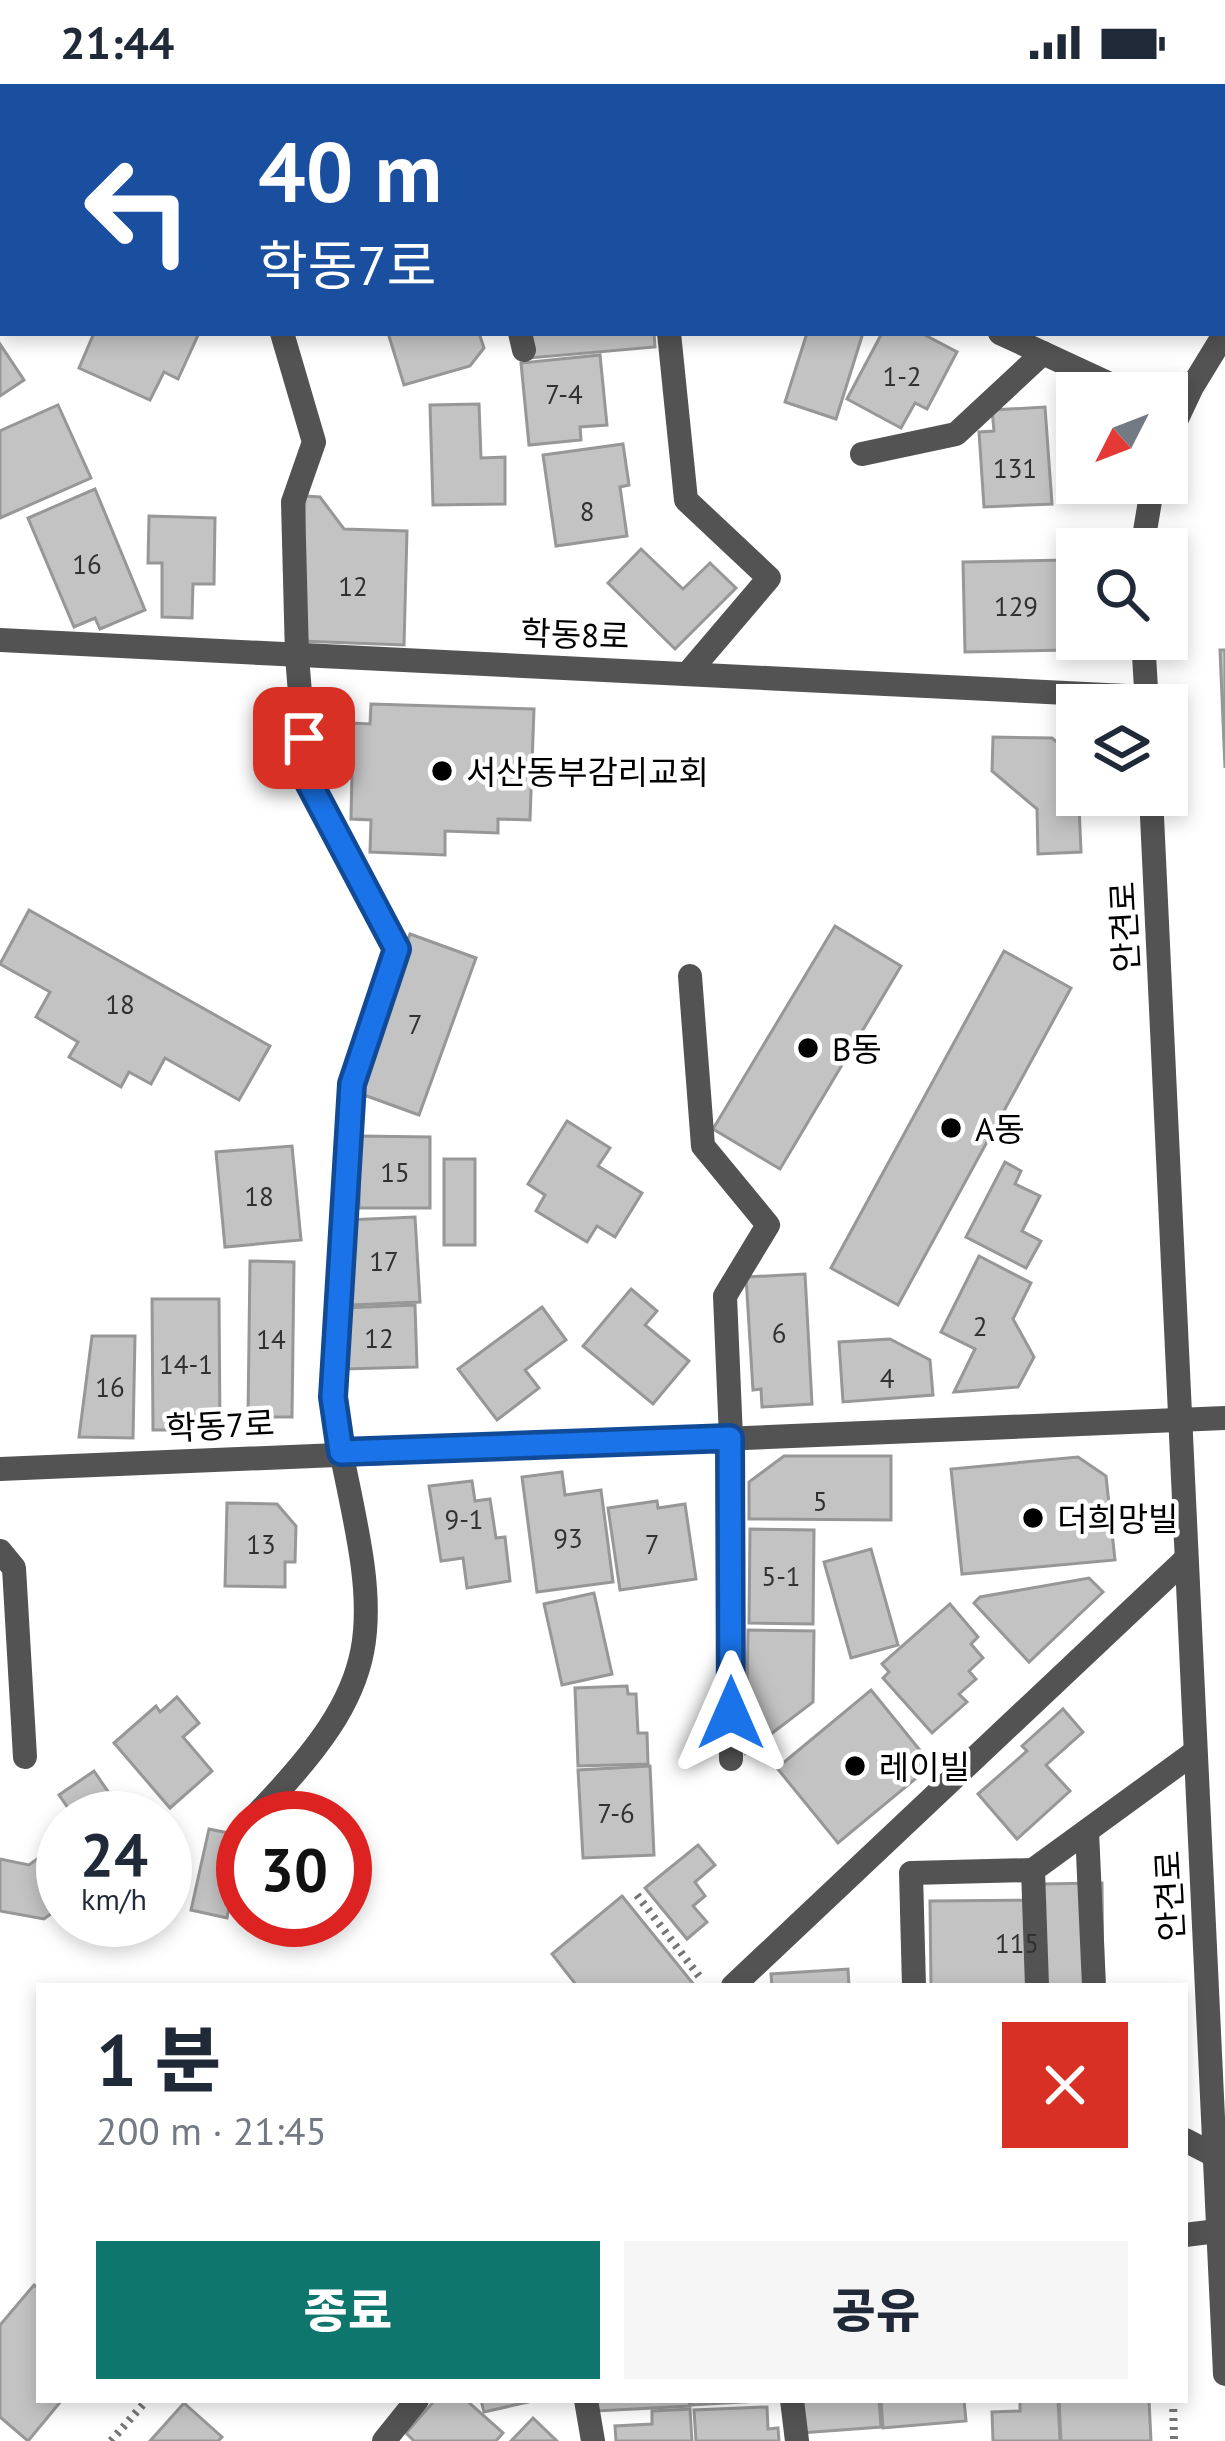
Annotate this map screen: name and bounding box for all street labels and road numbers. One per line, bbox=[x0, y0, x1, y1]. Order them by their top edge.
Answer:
street label: 학동8로 bbox=[520, 611, 630, 657]
street label: 안견로 bbox=[1100, 880, 1148, 974]
street label: 학동7로 bbox=[164, 1401, 276, 1449]
street label: 안견로 bbox=[1145, 1849, 1193, 1943]

